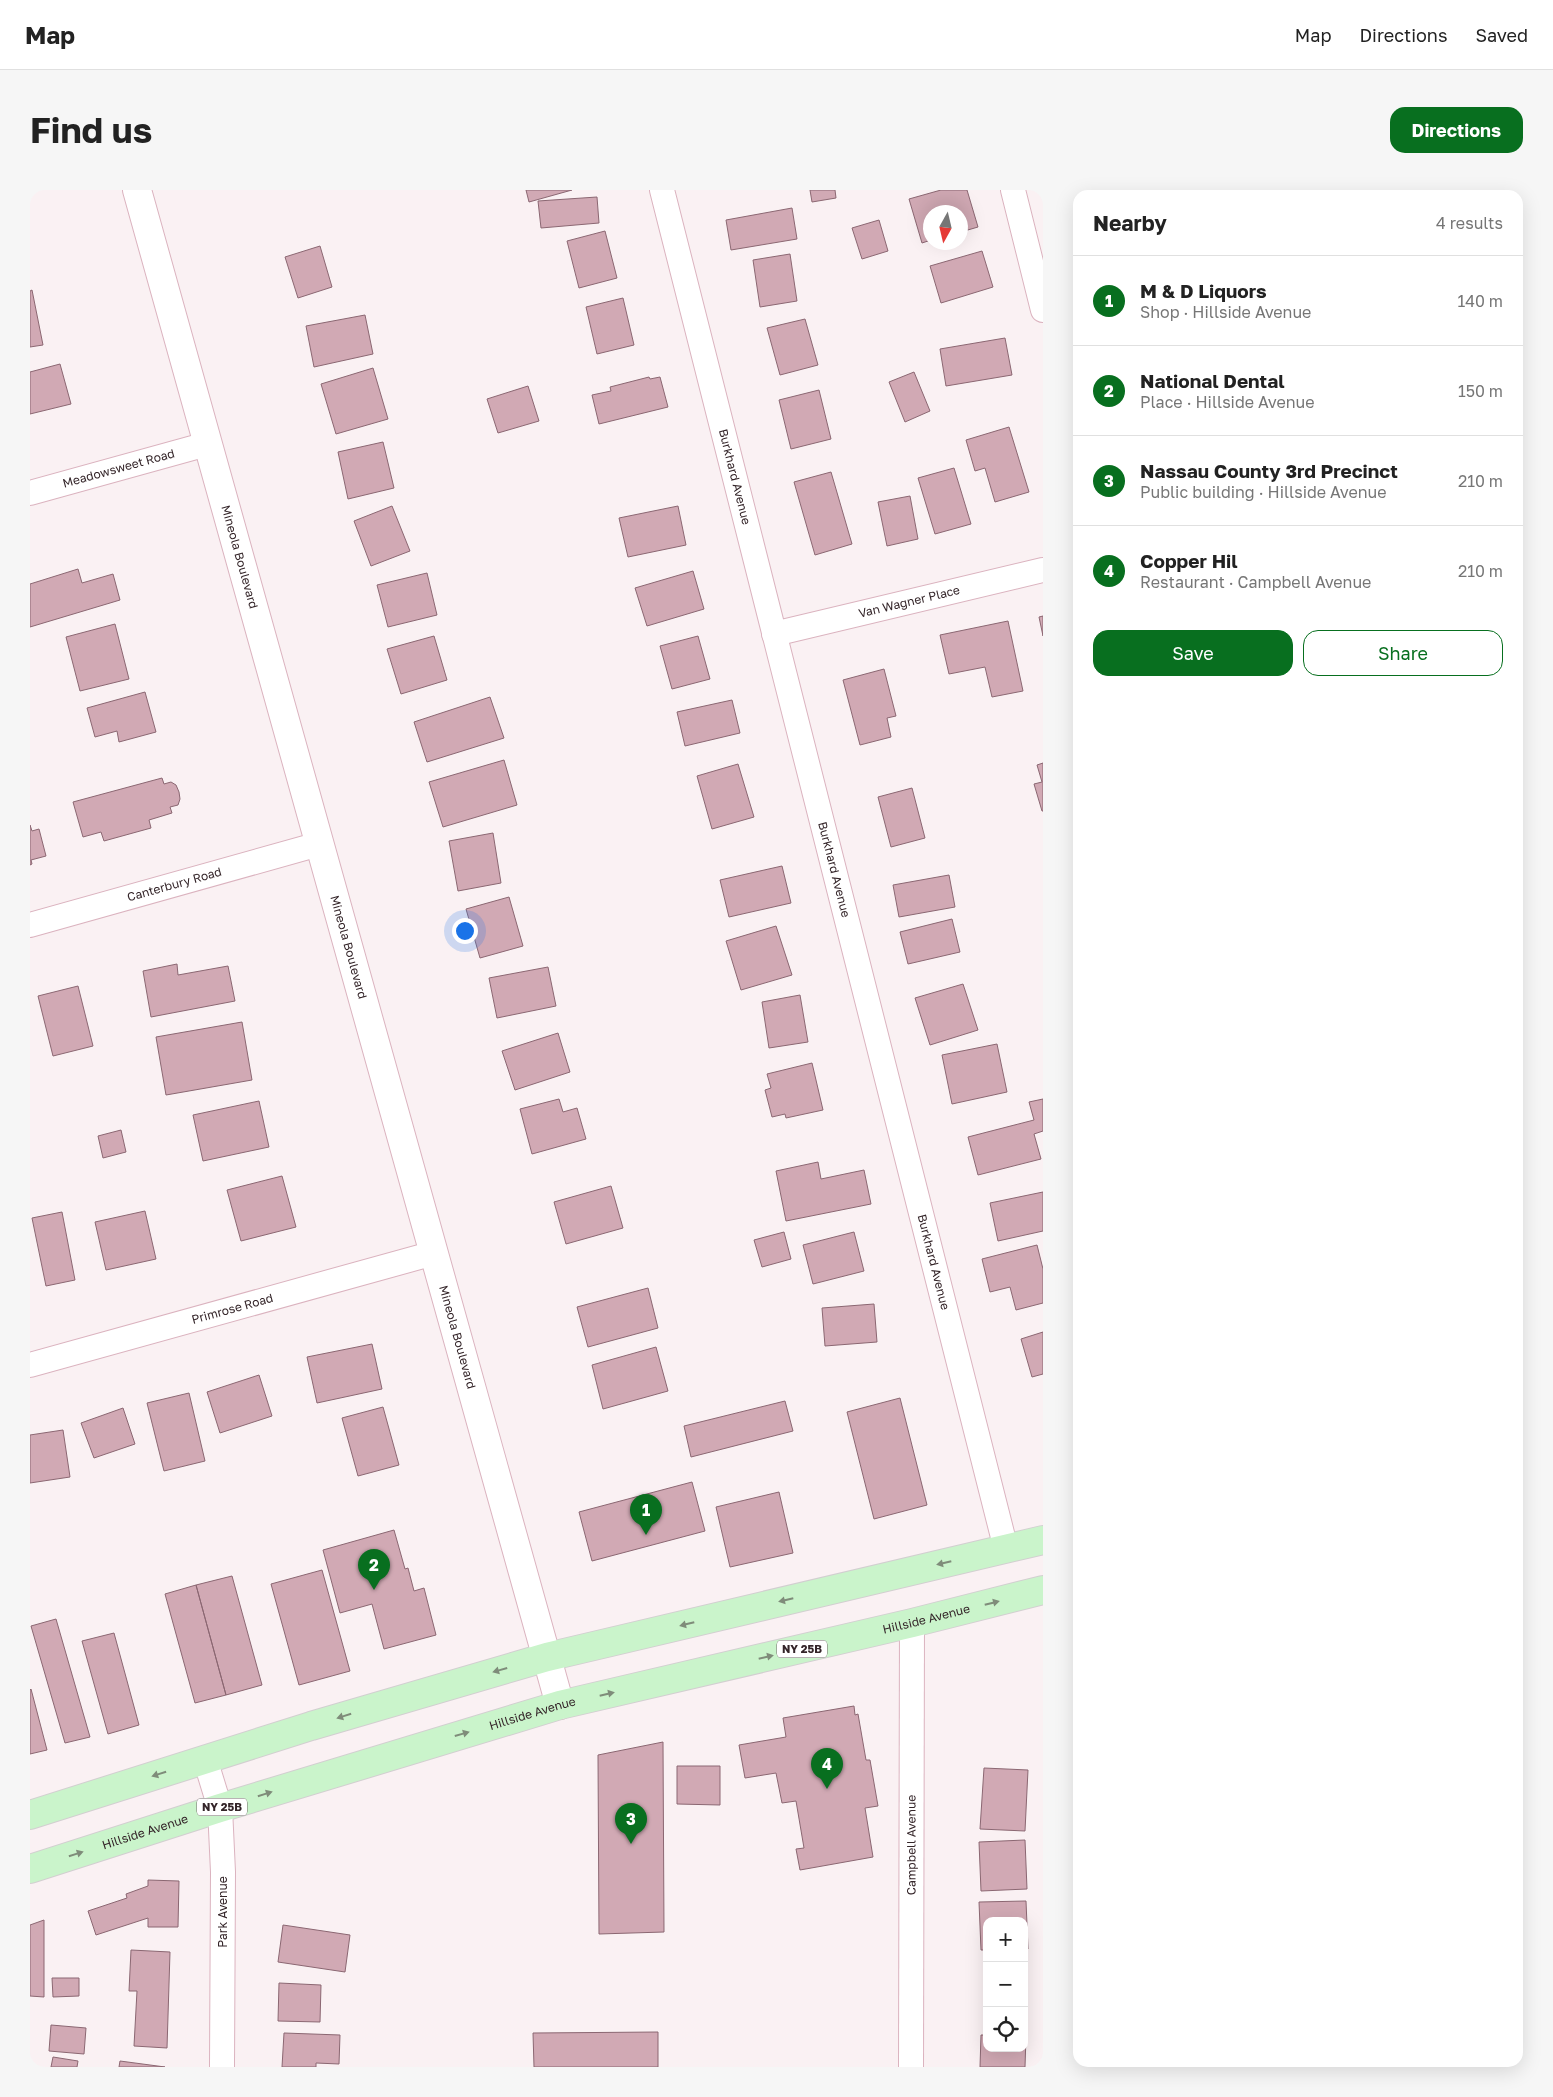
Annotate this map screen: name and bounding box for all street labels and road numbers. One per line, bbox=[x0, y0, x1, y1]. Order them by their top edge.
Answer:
street label: Burkhard Avenue bbox=[716, 427, 754, 526]
street label: Meadowsweet Road bbox=[61, 445, 176, 491]
street label: Mineola Boulevard bbox=[218, 503, 262, 610]
street label: Van Wagner Place bbox=[857, 582, 961, 621]
street label: Burkhard Avenue bbox=[815, 820, 854, 919]
street label: Canterbury Road bbox=[125, 864, 223, 904]
street label: Mineola Boulevard bbox=[327, 893, 370, 1000]
street label: Burkhard Avenue bbox=[915, 1213, 953, 1312]
street label: Mineola Boulevard bbox=[436, 1284, 479, 1390]
street label: Primrose Road bbox=[190, 1290, 275, 1327]
street label: Hillside Avenue bbox=[881, 1601, 971, 1637]
road number: NY 25B bbox=[777, 1640, 827, 1658]
street label: Hillside Avenue bbox=[487, 1694, 577, 1733]
street label: Campbell Avenue bbox=[903, 1795, 919, 1895]
road number: NY 25B bbox=[197, 1798, 247, 1815]
street label: Hillside Avenue bbox=[100, 1811, 190, 1852]
street label: Park Avenue bbox=[215, 1876, 230, 1948]

